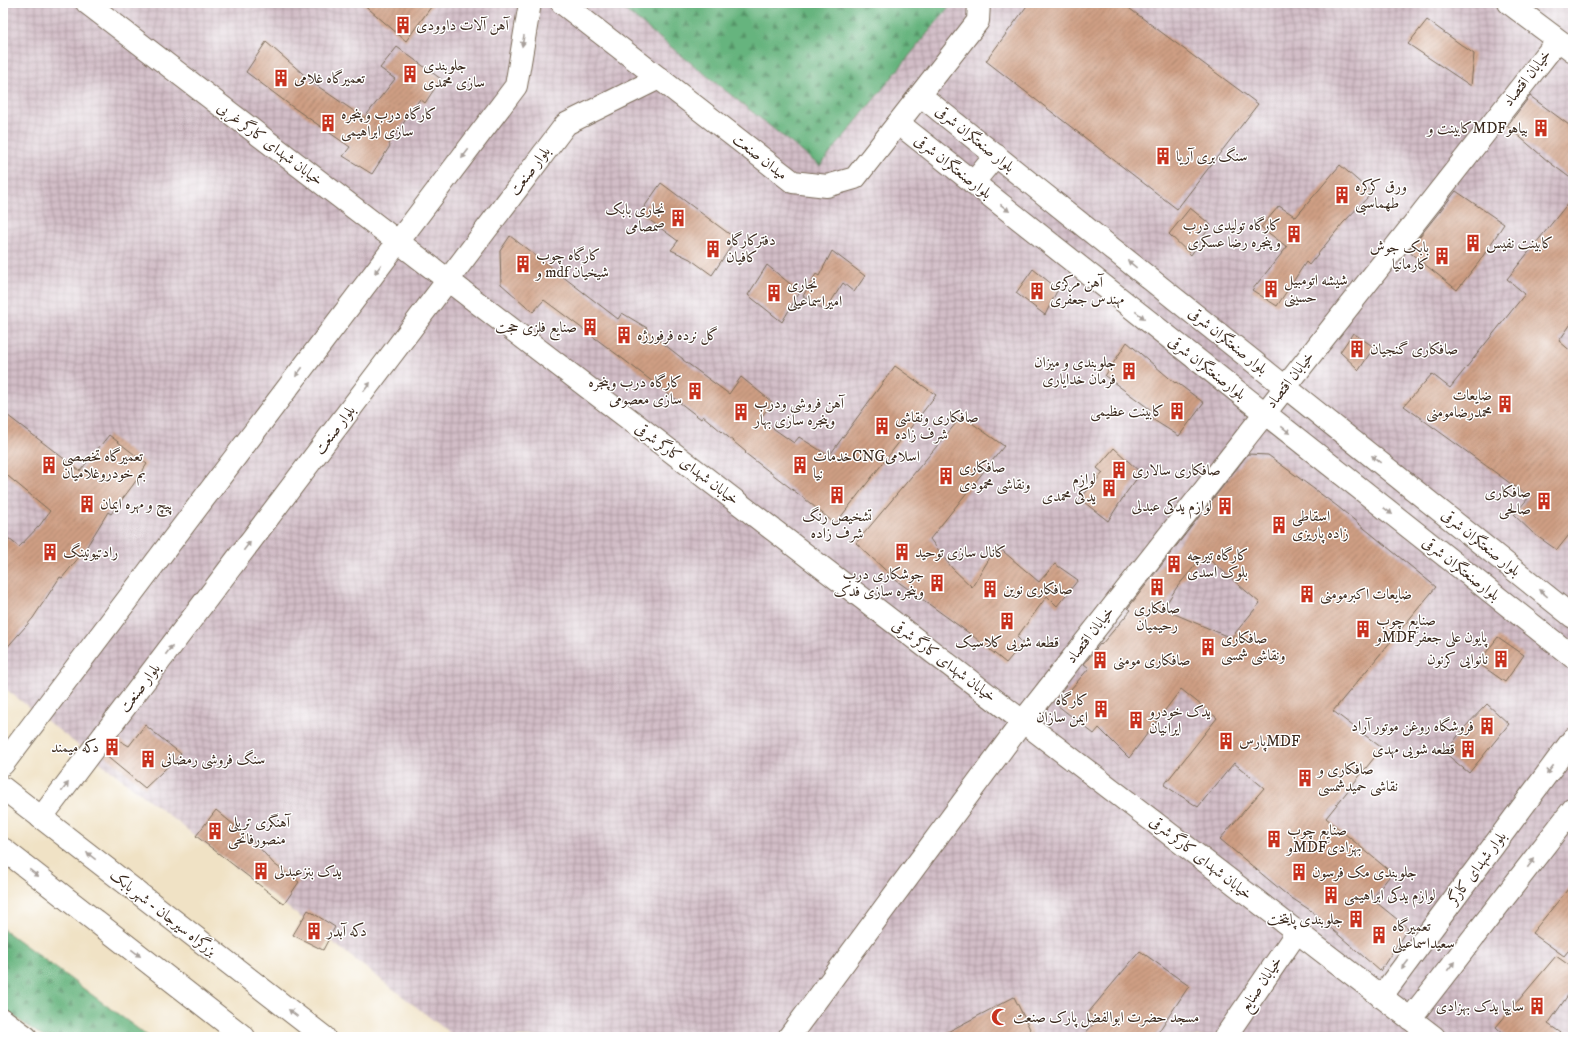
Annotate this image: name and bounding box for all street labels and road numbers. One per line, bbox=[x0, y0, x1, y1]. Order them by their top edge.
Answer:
street label: خیابان اقتصاد bbox=[1499, 46, 1555, 110]
street label: خیابان شهدای کارگر غربی bbox=[213, 97, 327, 191]
street label: بلوار صنعتگران شرقی bbox=[932, 101, 1019, 177]
street label: میدان صنعت bbox=[729, 130, 791, 184]
street label: بلوارصنعتگران شرقی bbox=[910, 131, 996, 203]
street label: بلوار صنعت bbox=[505, 143, 555, 199]
street label: بلوار صنعتگران شرقی bbox=[1185, 303, 1272, 379]
street label: بلوارصنعتگران شرقی bbox=[1164, 332, 1250, 404]
street label: خیابان اقتصاد bbox=[1262, 348, 1318, 412]
street label: بلوار صنعت bbox=[310, 402, 360, 458]
street label: خیابان شهدای کارگر شرقی bbox=[631, 418, 743, 509]
street label: بلوار صنعتگران شرقی bbox=[1438, 505, 1525, 581]
street label: بلوارصنعتگران شرقی bbox=[1418, 533, 1504, 605]
street label: خیابان اقتصاد bbox=[1062, 603, 1118, 667]
street label: خیابان شهدای کارگر شرقی bbox=[888, 615, 1000, 706]
street label: بلوار صنعت bbox=[115, 660, 165, 716]
street label: خیابان شهدای کارگر شرقی bbox=[1146, 811, 1257, 904]
street label: بلوار شهدای کارگر bbox=[1441, 827, 1511, 910]
street label: بزرگراه سیرجان - شهر بابک bbox=[106, 865, 221, 961]
street label: خیابان صنایع bbox=[1236, 953, 1290, 1018]

